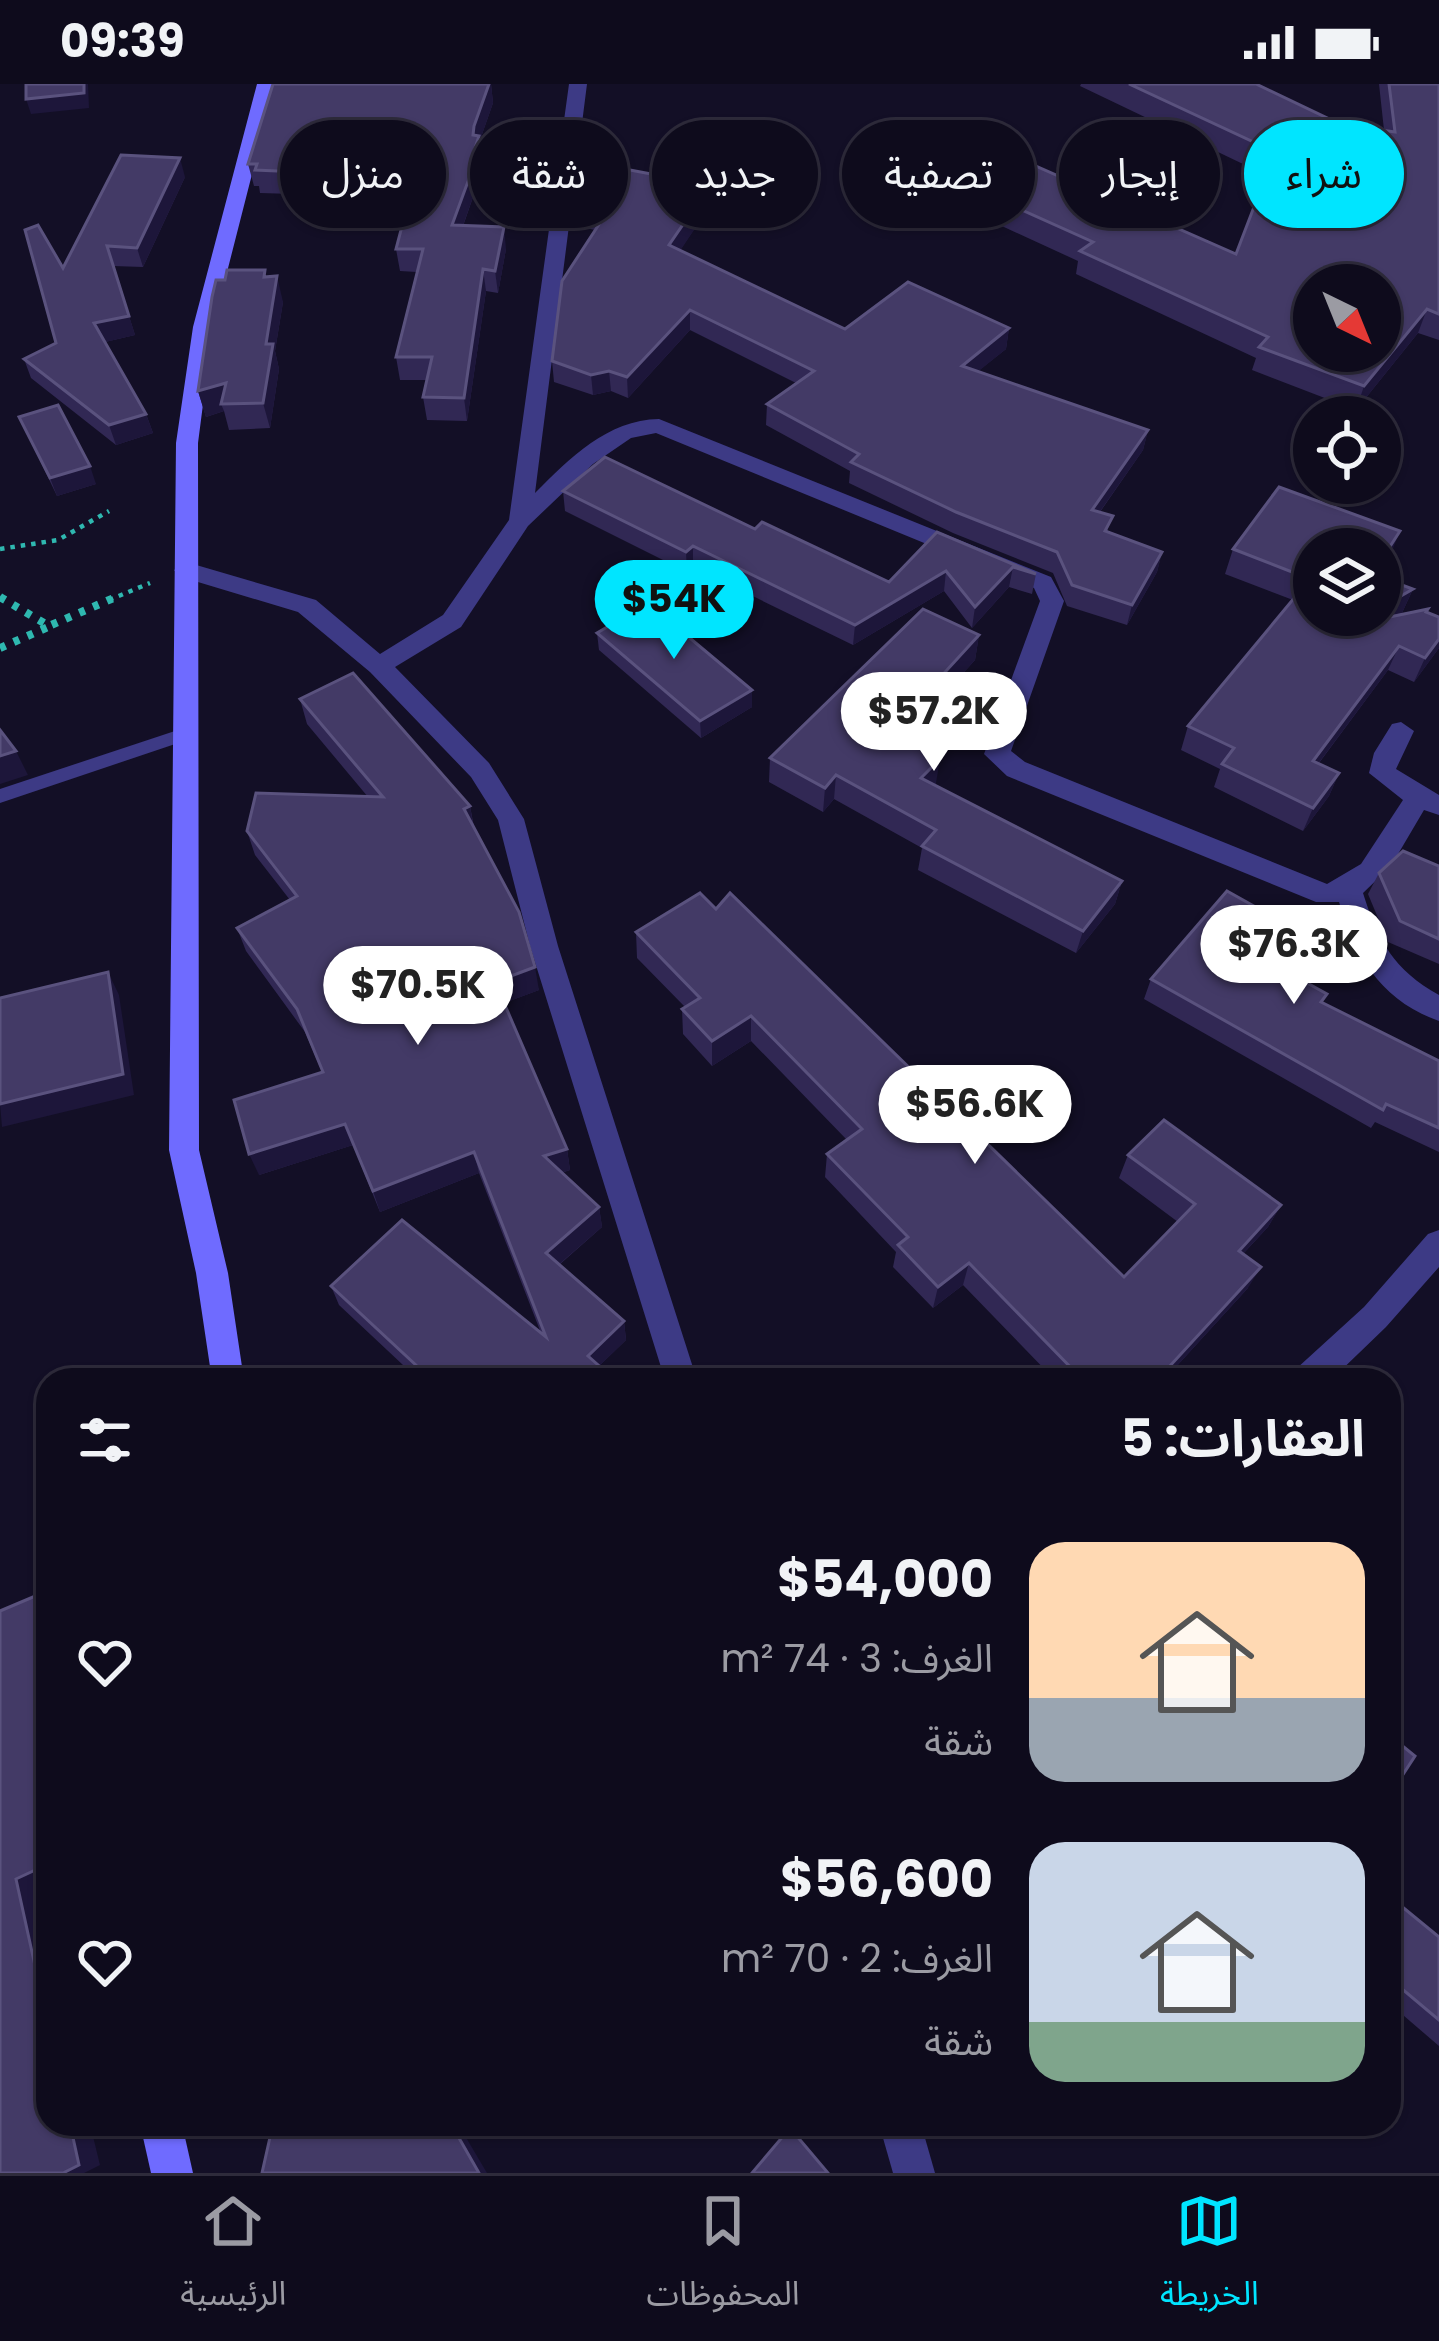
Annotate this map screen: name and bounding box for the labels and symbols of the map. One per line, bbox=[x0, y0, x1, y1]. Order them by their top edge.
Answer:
north arrow bbox=[1293, 264, 1401, 372]
pin: $54K bbox=[603, 560, 745, 662]
pin: $57.2K bbox=[836, 672, 1032, 774]
pin: $76.3K bbox=[1196, 905, 1392, 1007]
pin: $70.5K bbox=[320, 946, 516, 1048]
pin: $56.6K bbox=[877, 1065, 1073, 1167]

